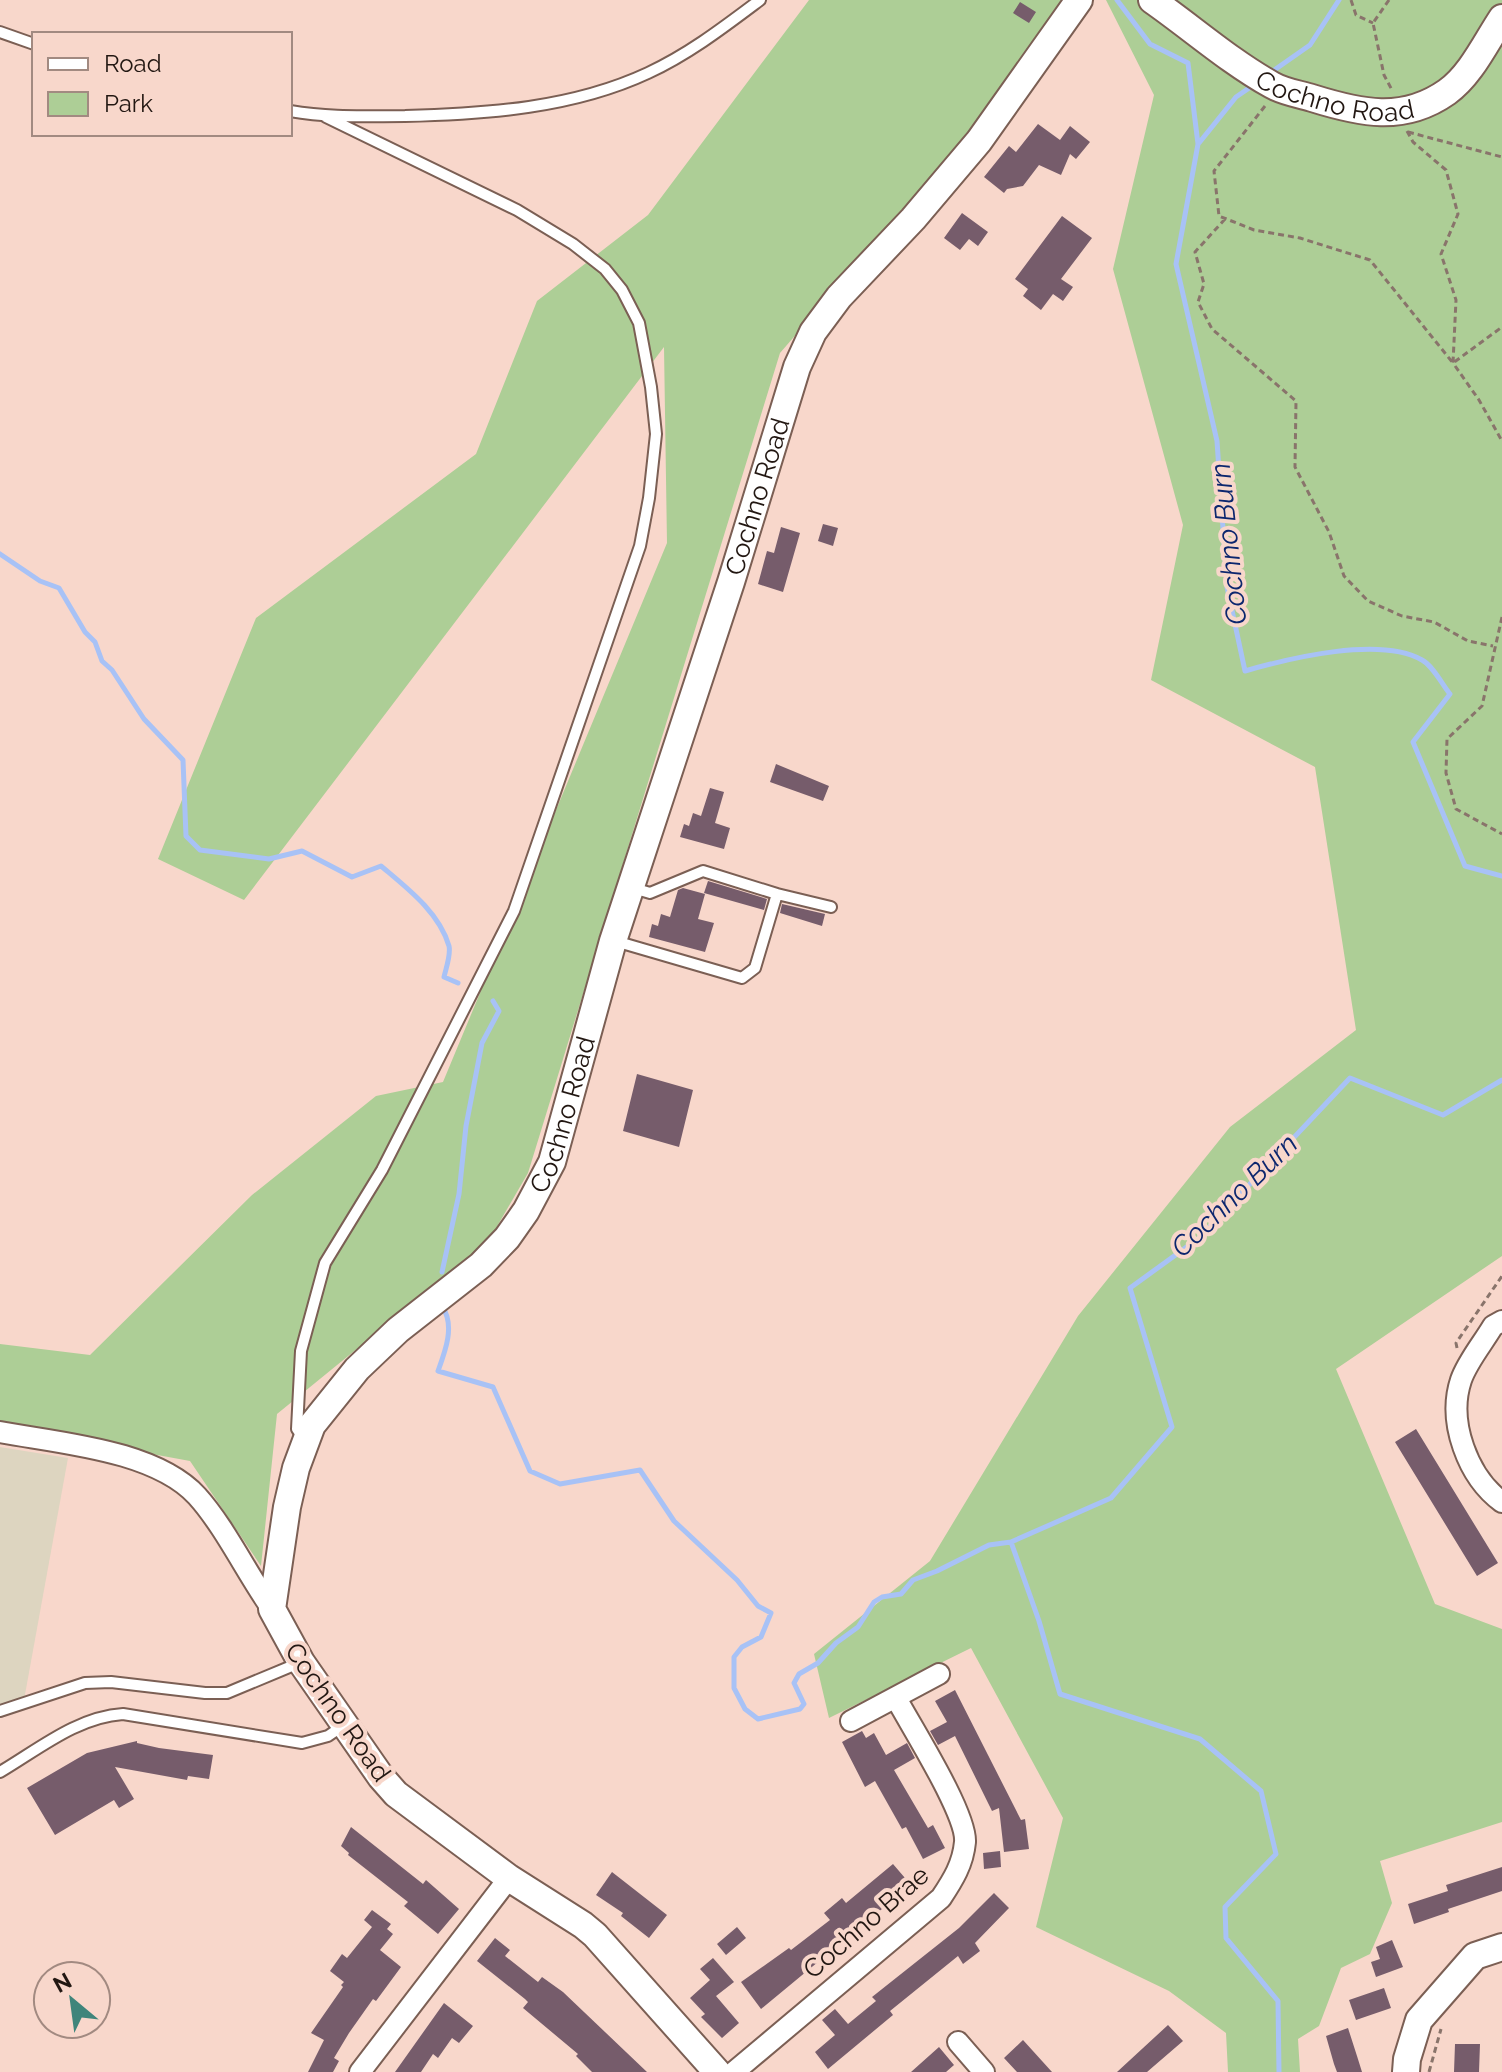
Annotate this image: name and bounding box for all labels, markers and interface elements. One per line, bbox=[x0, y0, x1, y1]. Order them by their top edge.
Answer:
legend bbox=[32, 32, 292, 136]
text: Road bbox=[104, 49, 162, 78]
street label: Cochno Road bbox=[1250, 64, 1417, 127]
text: Park bbox=[104, 89, 153, 118]
street label: Cochno Road bbox=[719, 415, 795, 579]
water label: Cochno Burn bbox=[1204, 461, 1253, 626]
street label: Cochno Road bbox=[523, 1033, 601, 1198]
water label: Cochno Burn bbox=[1164, 1127, 1304, 1264]
street label: Cochno Road bbox=[279, 1637, 397, 1787]
street label: Cochno Brae bbox=[797, 1860, 935, 1984]
north arrow bbox=[32, 1960, 112, 2040]
text: N bbox=[49, 1967, 76, 1998]

